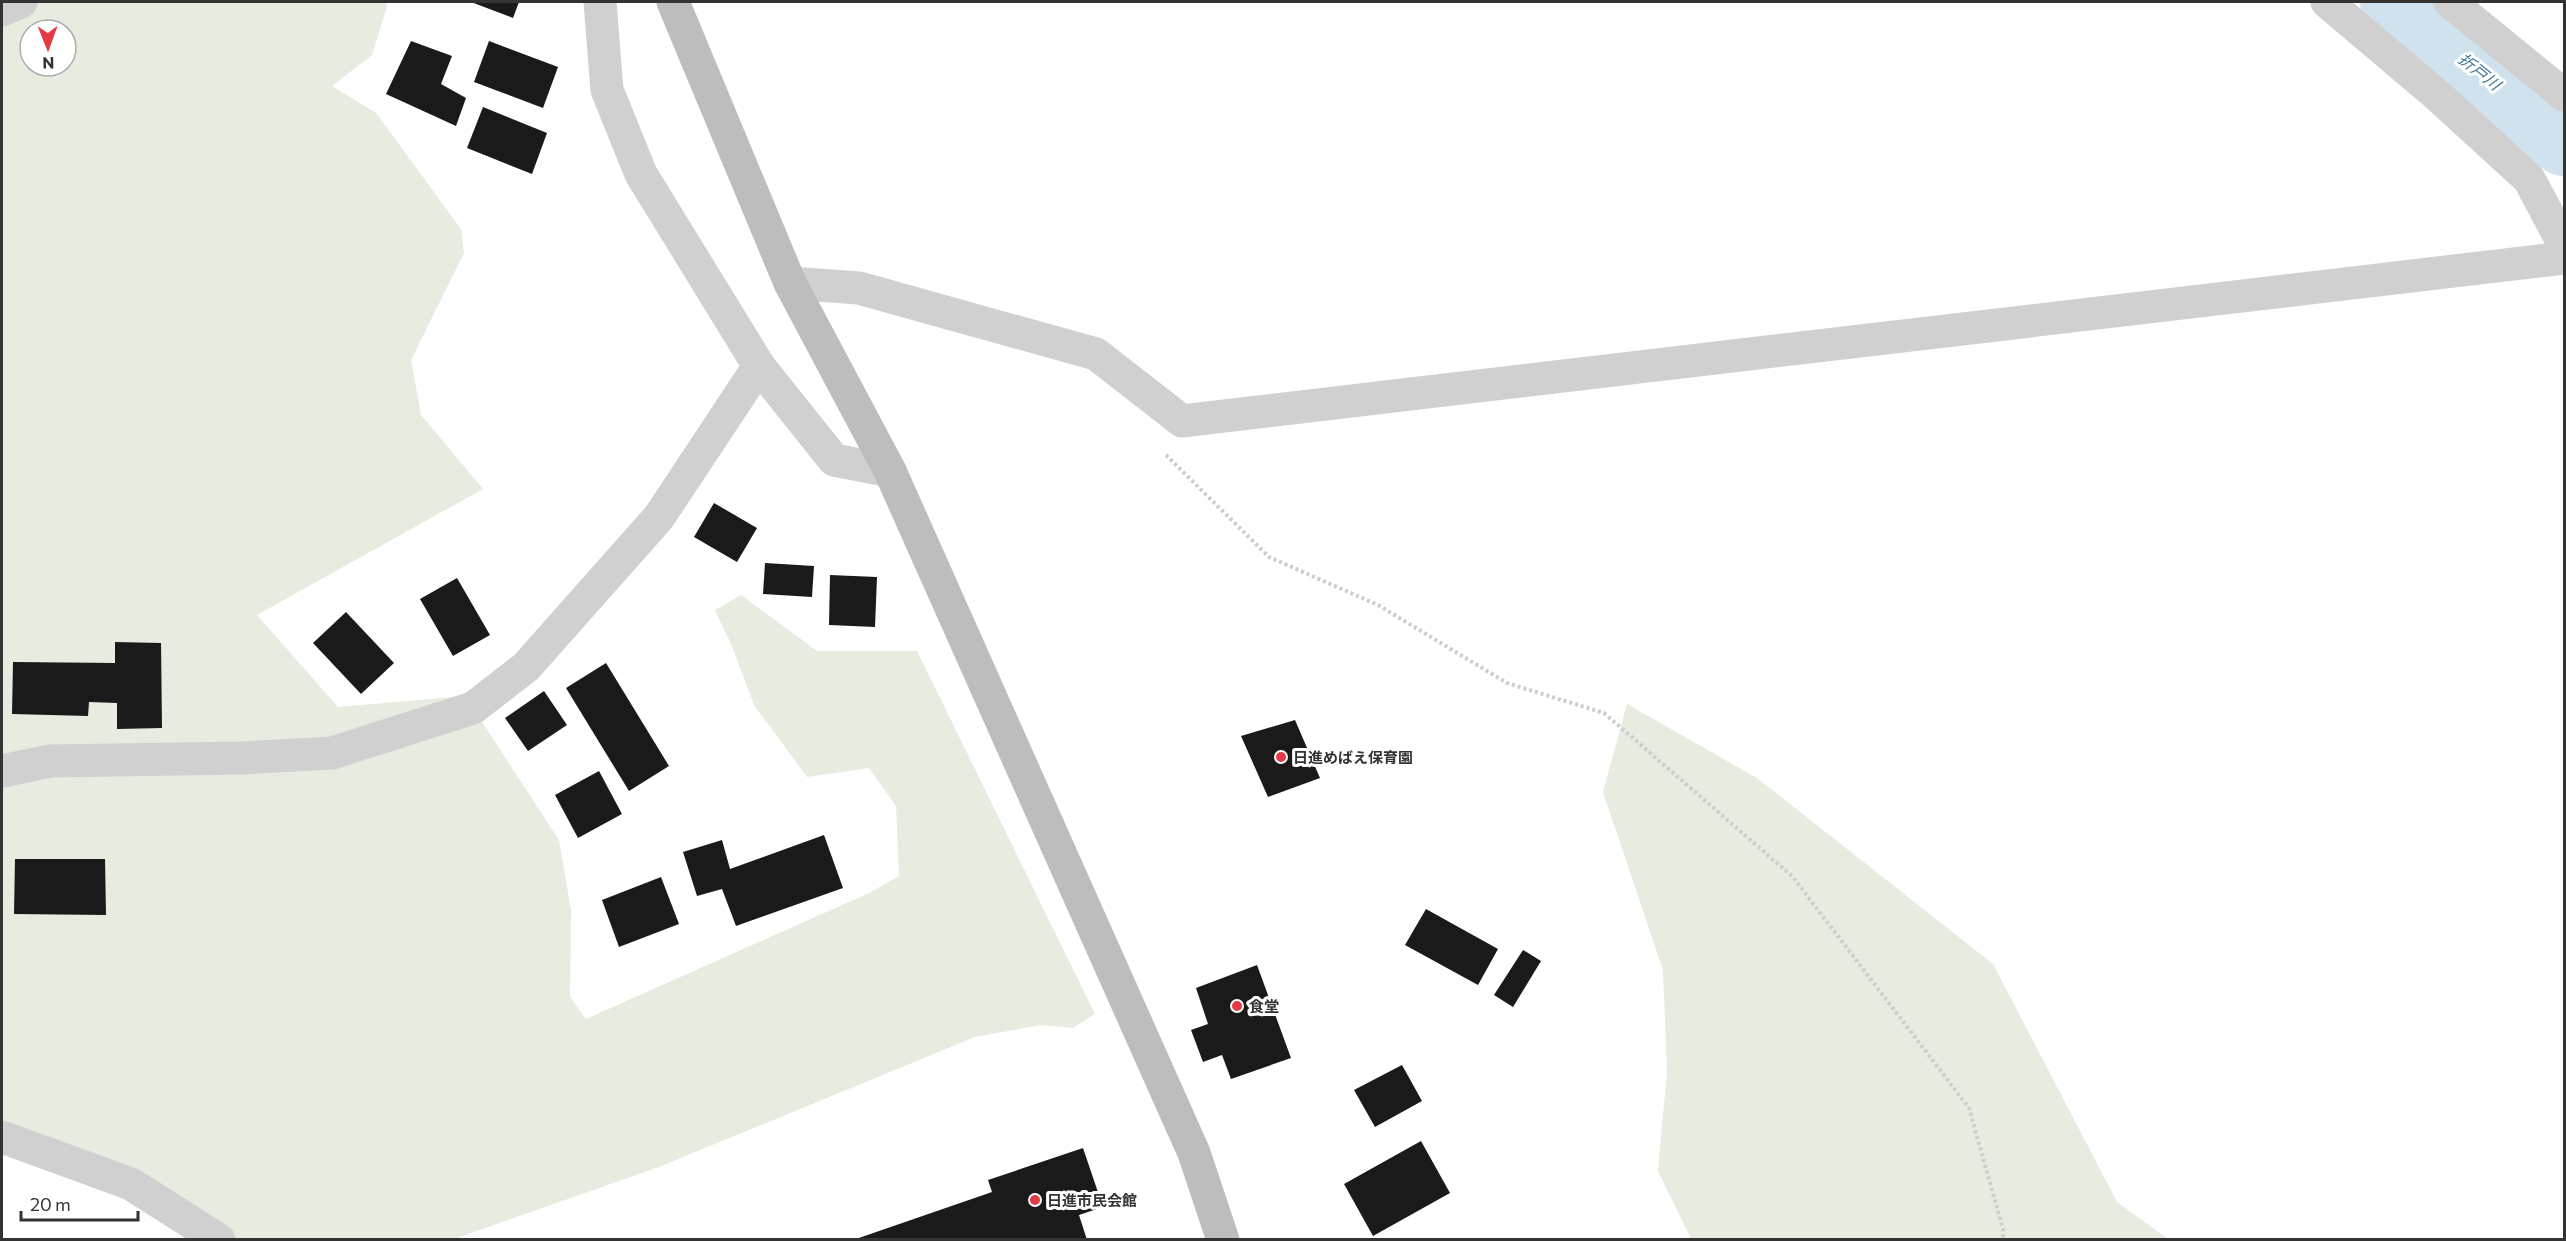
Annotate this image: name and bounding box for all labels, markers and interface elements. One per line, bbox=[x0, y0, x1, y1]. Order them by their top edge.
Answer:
north arrow bbox=[18, 18, 78, 78]
water label: 折戸川 bbox=[2455, 49, 2506, 95]
text: N bbox=[42, 54, 54, 73]
place label: 日進めばえ保育園 bbox=[1293, 748, 1413, 766]
marker: 日進めばえ保育園 bbox=[1274, 750, 1288, 764]
place label: 食堂 bbox=[1249, 997, 1279, 1015]
marker: 食堂 bbox=[1230, 999, 1244, 1013]
scale bar bbox=[21, 1184, 138, 1222]
place label: 日進市民会館 bbox=[1047, 1191, 1137, 1209]
text: 20 m bbox=[30, 1193, 71, 1215]
marker: 日進市民会館 bbox=[1028, 1193, 1042, 1207]

